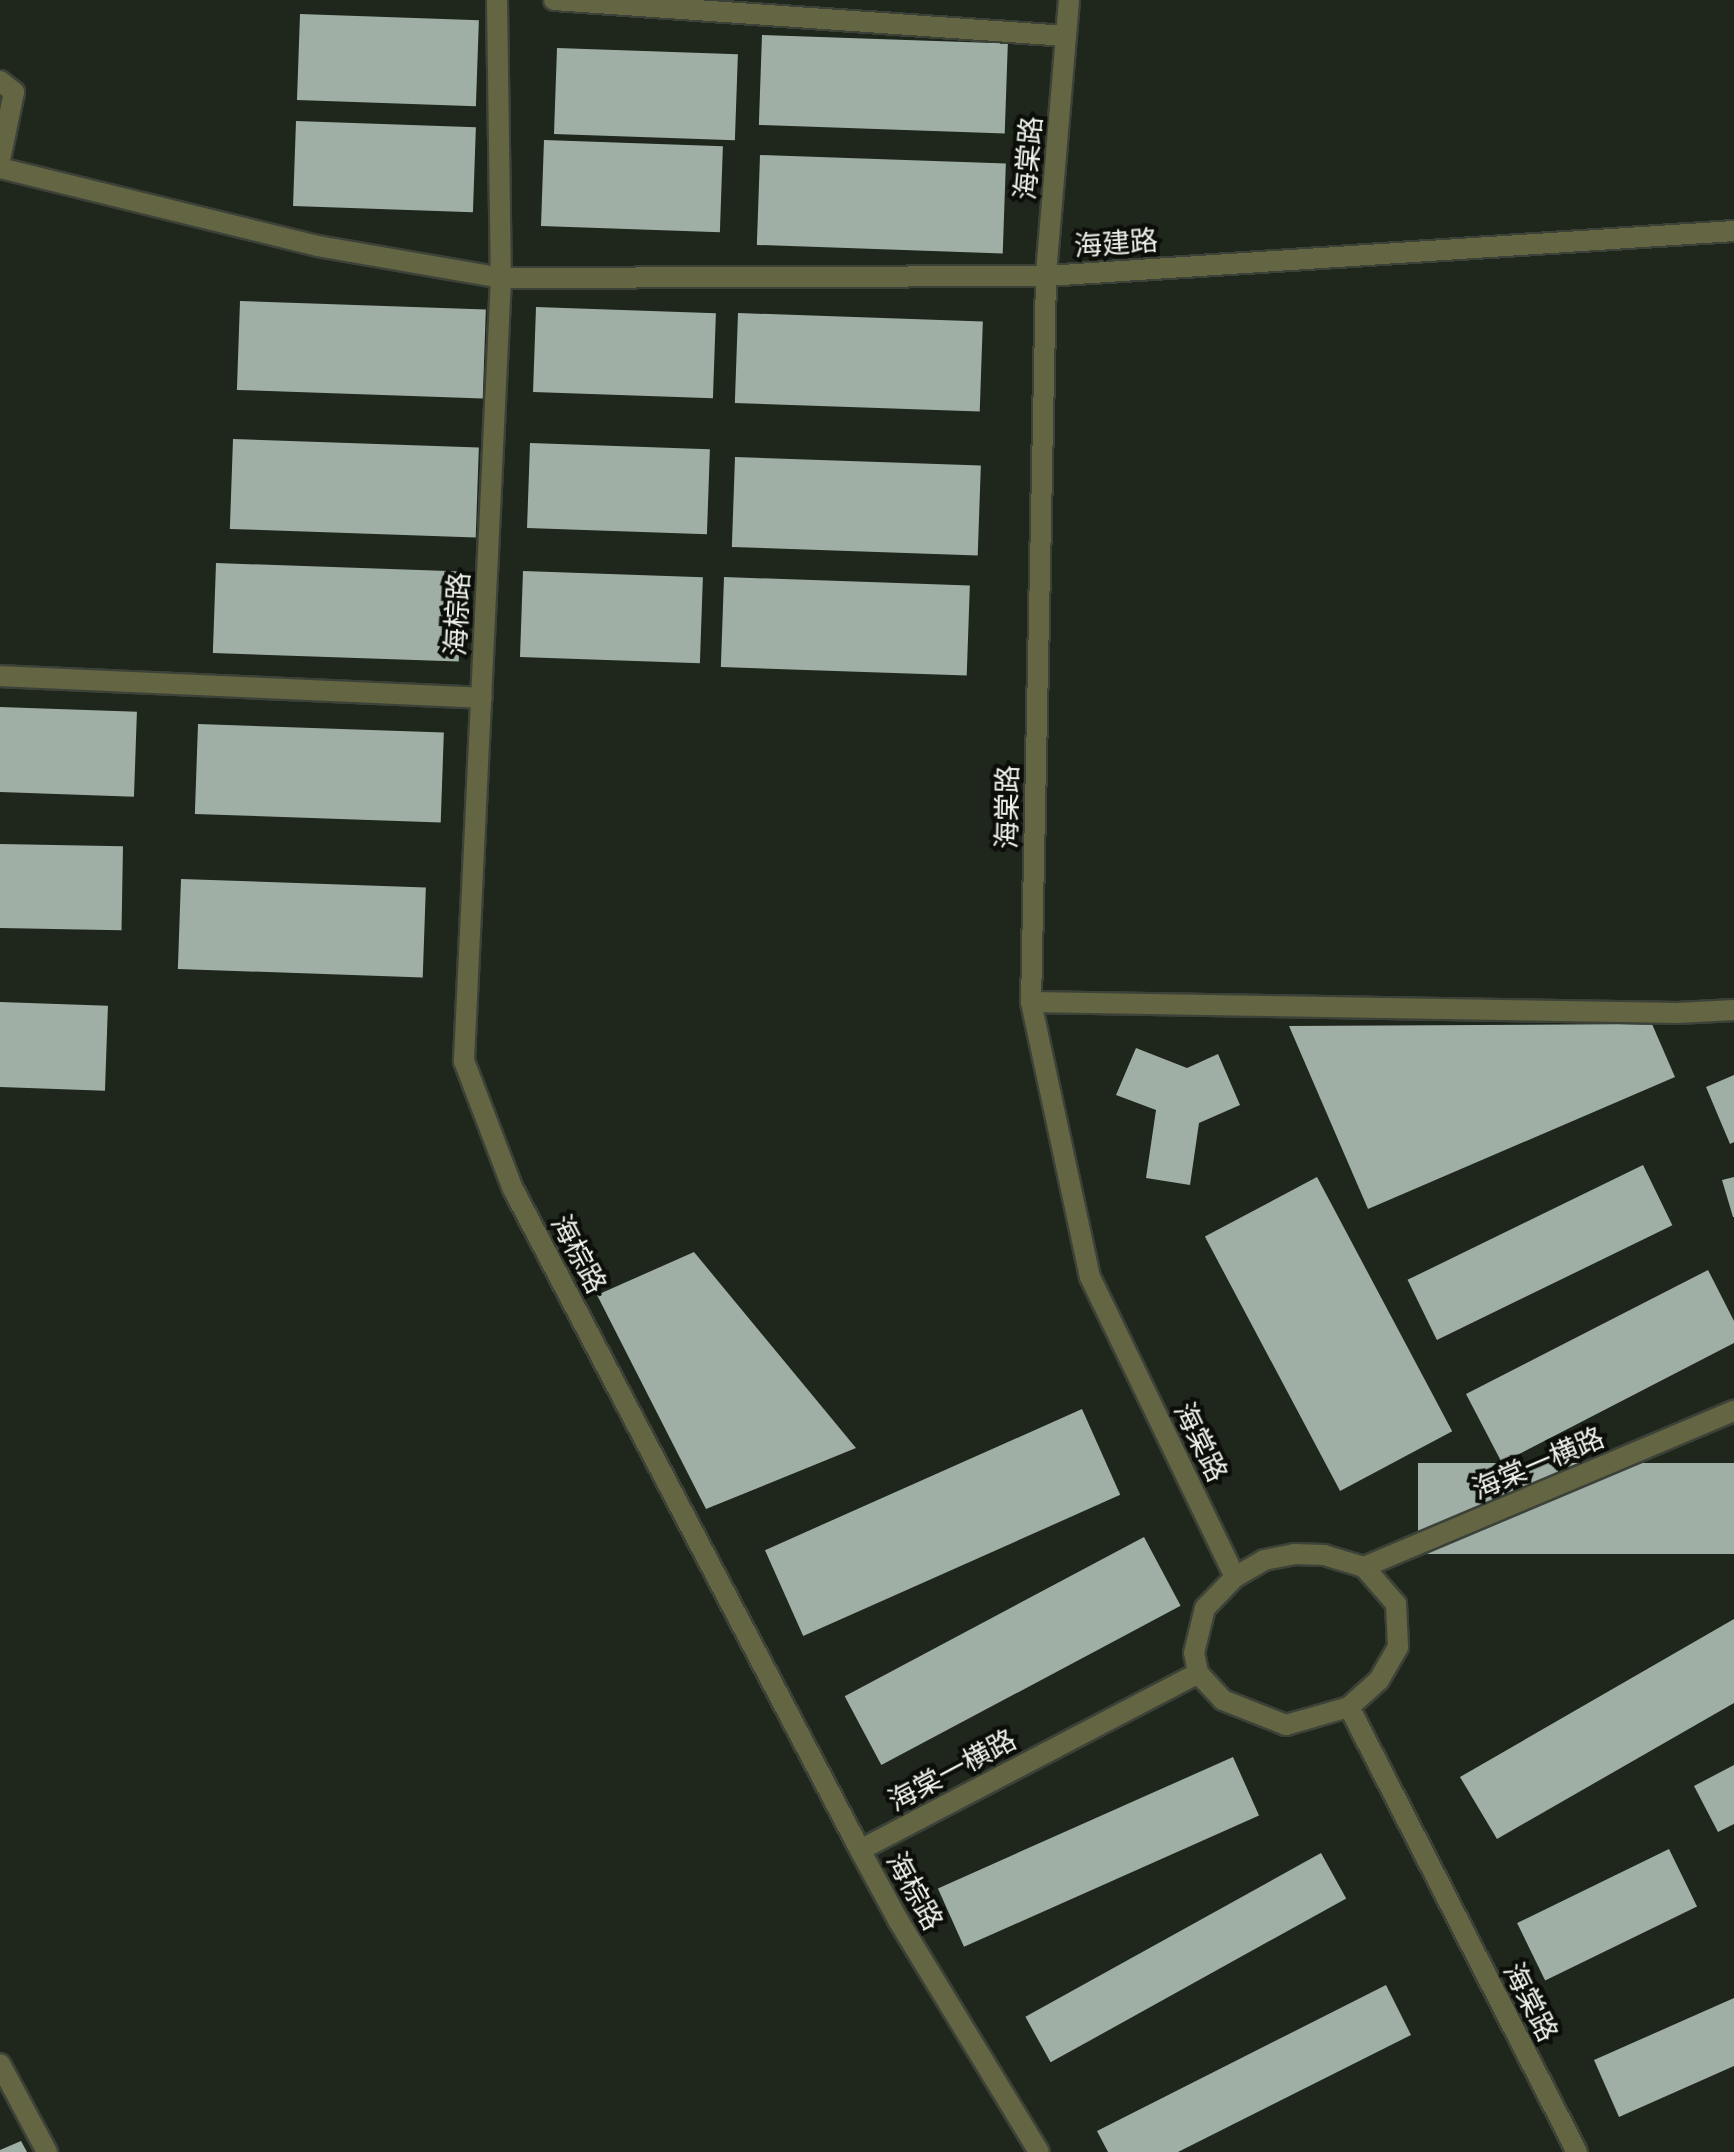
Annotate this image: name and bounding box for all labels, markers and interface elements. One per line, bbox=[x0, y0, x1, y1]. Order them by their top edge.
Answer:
street label: 海棠路 bbox=[1008, 115, 1048, 201]
street label: 海建路 bbox=[1073, 223, 1159, 263]
street label: 海棕路 bbox=[438, 571, 476, 657]
street label: 海棠路 bbox=[989, 765, 1025, 849]
street label: 海棕路 bbox=[544, 1209, 614, 1299]
street label: 海棠路 bbox=[1167, 1397, 1235, 1487]
street label: 海棠一横路 bbox=[1467, 1420, 1609, 1506]
street label: 海棠一横路 bbox=[882, 1722, 1022, 1818]
street label: 海棕路 bbox=[880, 1846, 950, 1936]
street label: 海棠路 bbox=[1497, 1957, 1565, 2047]

